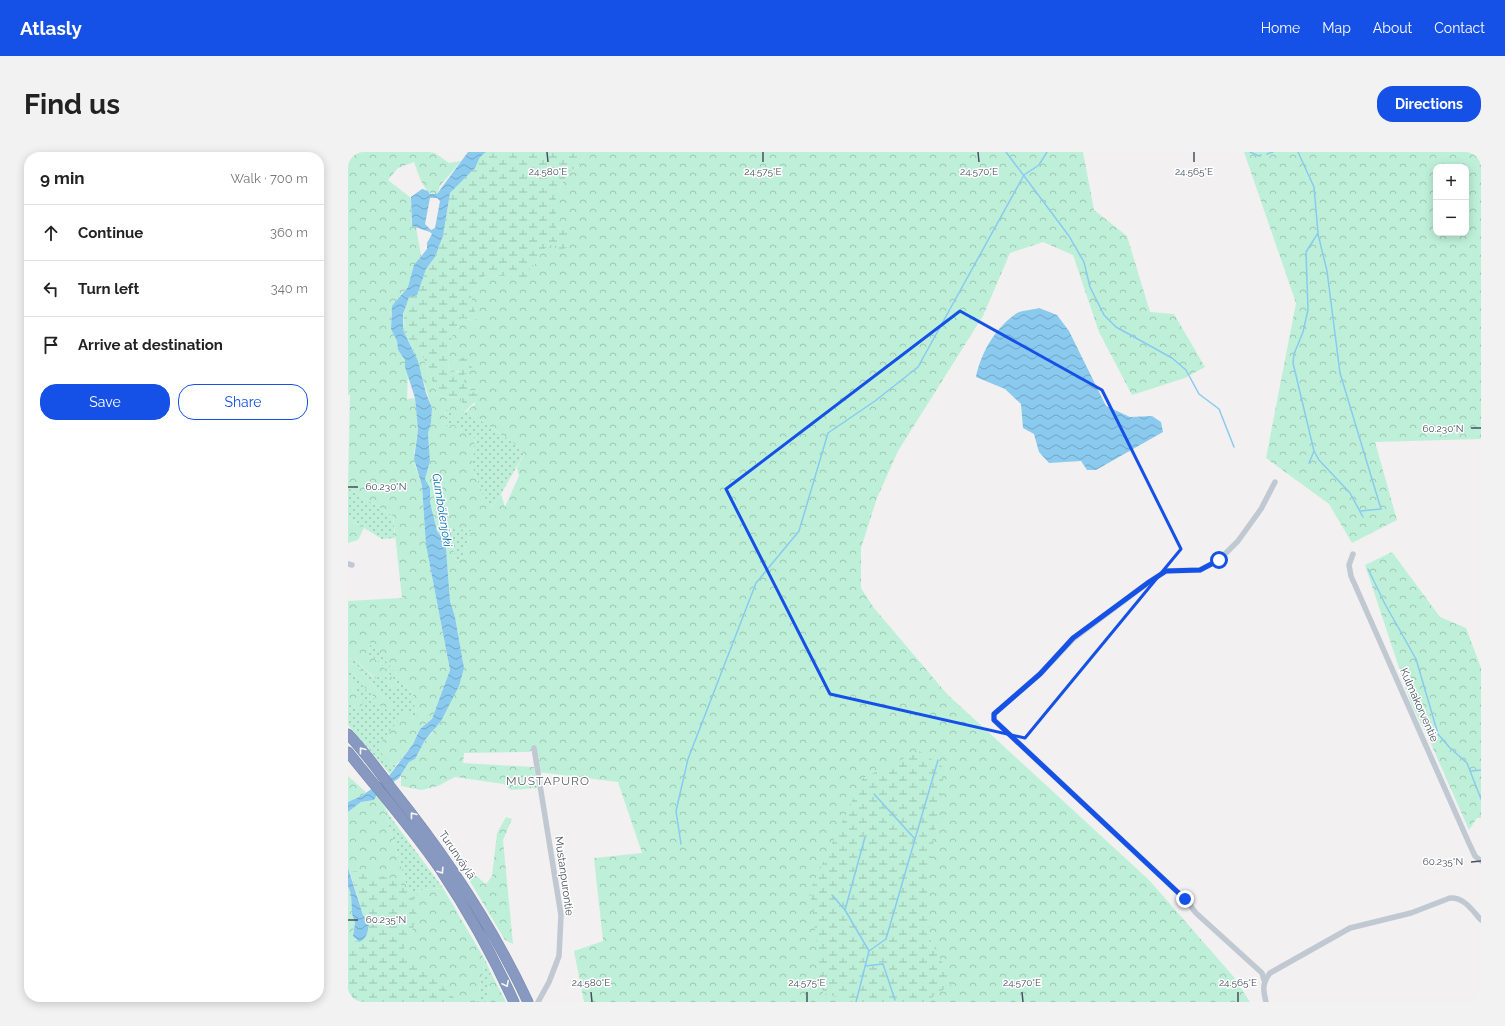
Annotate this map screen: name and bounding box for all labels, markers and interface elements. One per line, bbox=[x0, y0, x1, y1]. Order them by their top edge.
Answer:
text: Atlasly bbox=[20, 17, 82, 39]
text: Home bbox=[1261, 20, 1300, 36]
text: Map bbox=[1322, 20, 1351, 36]
text: About bbox=[1373, 20, 1412, 36]
text: Contact bbox=[1434, 20, 1485, 36]
button: Directions bbox=[1377, 86, 1481, 122]
text: Find us bbox=[24, 88, 120, 121]
map controls bbox=[1433, 164, 1469, 236]
button: + bbox=[1433, 164, 1469, 200]
text: 24.580°E bbox=[529, 166, 567, 177]
text: 24.575°E bbox=[744, 166, 782, 177]
text: 24.570°E bbox=[960, 166, 998, 177]
text: 24.565°E bbox=[1175, 166, 1213, 177]
text: 9 min bbox=[40, 168, 85, 188]
text: Walk · 700 m bbox=[230, 171, 308, 186]
button: − bbox=[1433, 200, 1469, 236]
icon: ahead bbox=[40, 222, 62, 244]
text: Continue bbox=[78, 224, 143, 242]
text: 360 m bbox=[270, 225, 308, 240]
icon: left bbox=[40, 278, 62, 300]
text: Turn left bbox=[78, 280, 139, 298]
text: 340 m bbox=[271, 281, 308, 296]
icon: arrive bbox=[40, 334, 62, 356]
text: Arrive at destination bbox=[78, 336, 223, 354]
button: Save bbox=[40, 384, 170, 420]
button: Share bbox=[178, 384, 308, 420]
text: 60.230°N bbox=[1423, 423, 1463, 434]
water label: Gumbölenjoki bbox=[429, 472, 455, 548]
text: 60.230°N bbox=[366, 481, 406, 492]
route start bbox=[1210, 551, 1228, 569]
street label: Kulmakorventie bbox=[1397, 666, 1441, 744]
one-way arrow bbox=[359, 748, 366, 755]
district label: MUSTAPURO bbox=[506, 774, 590, 788]
one-way arrow bbox=[411, 813, 418, 820]
street label: Turunväylä bbox=[436, 828, 478, 882]
street label: Mustanpurontie bbox=[552, 835, 576, 917]
text: 60.235°N bbox=[1423, 856, 1463, 867]
one-way arrow bbox=[436, 867, 444, 874]
route end bbox=[1176, 890, 1194, 908]
text: 60.235°N bbox=[366, 914, 406, 925]
text: 24.580°E bbox=[572, 977, 610, 988]
text: 24.575°E bbox=[788, 977, 826, 988]
text: 24.570°E bbox=[1003, 977, 1041, 988]
text: 24.565°E bbox=[1219, 977, 1257, 988]
one-way arrow bbox=[501, 979, 509, 987]

